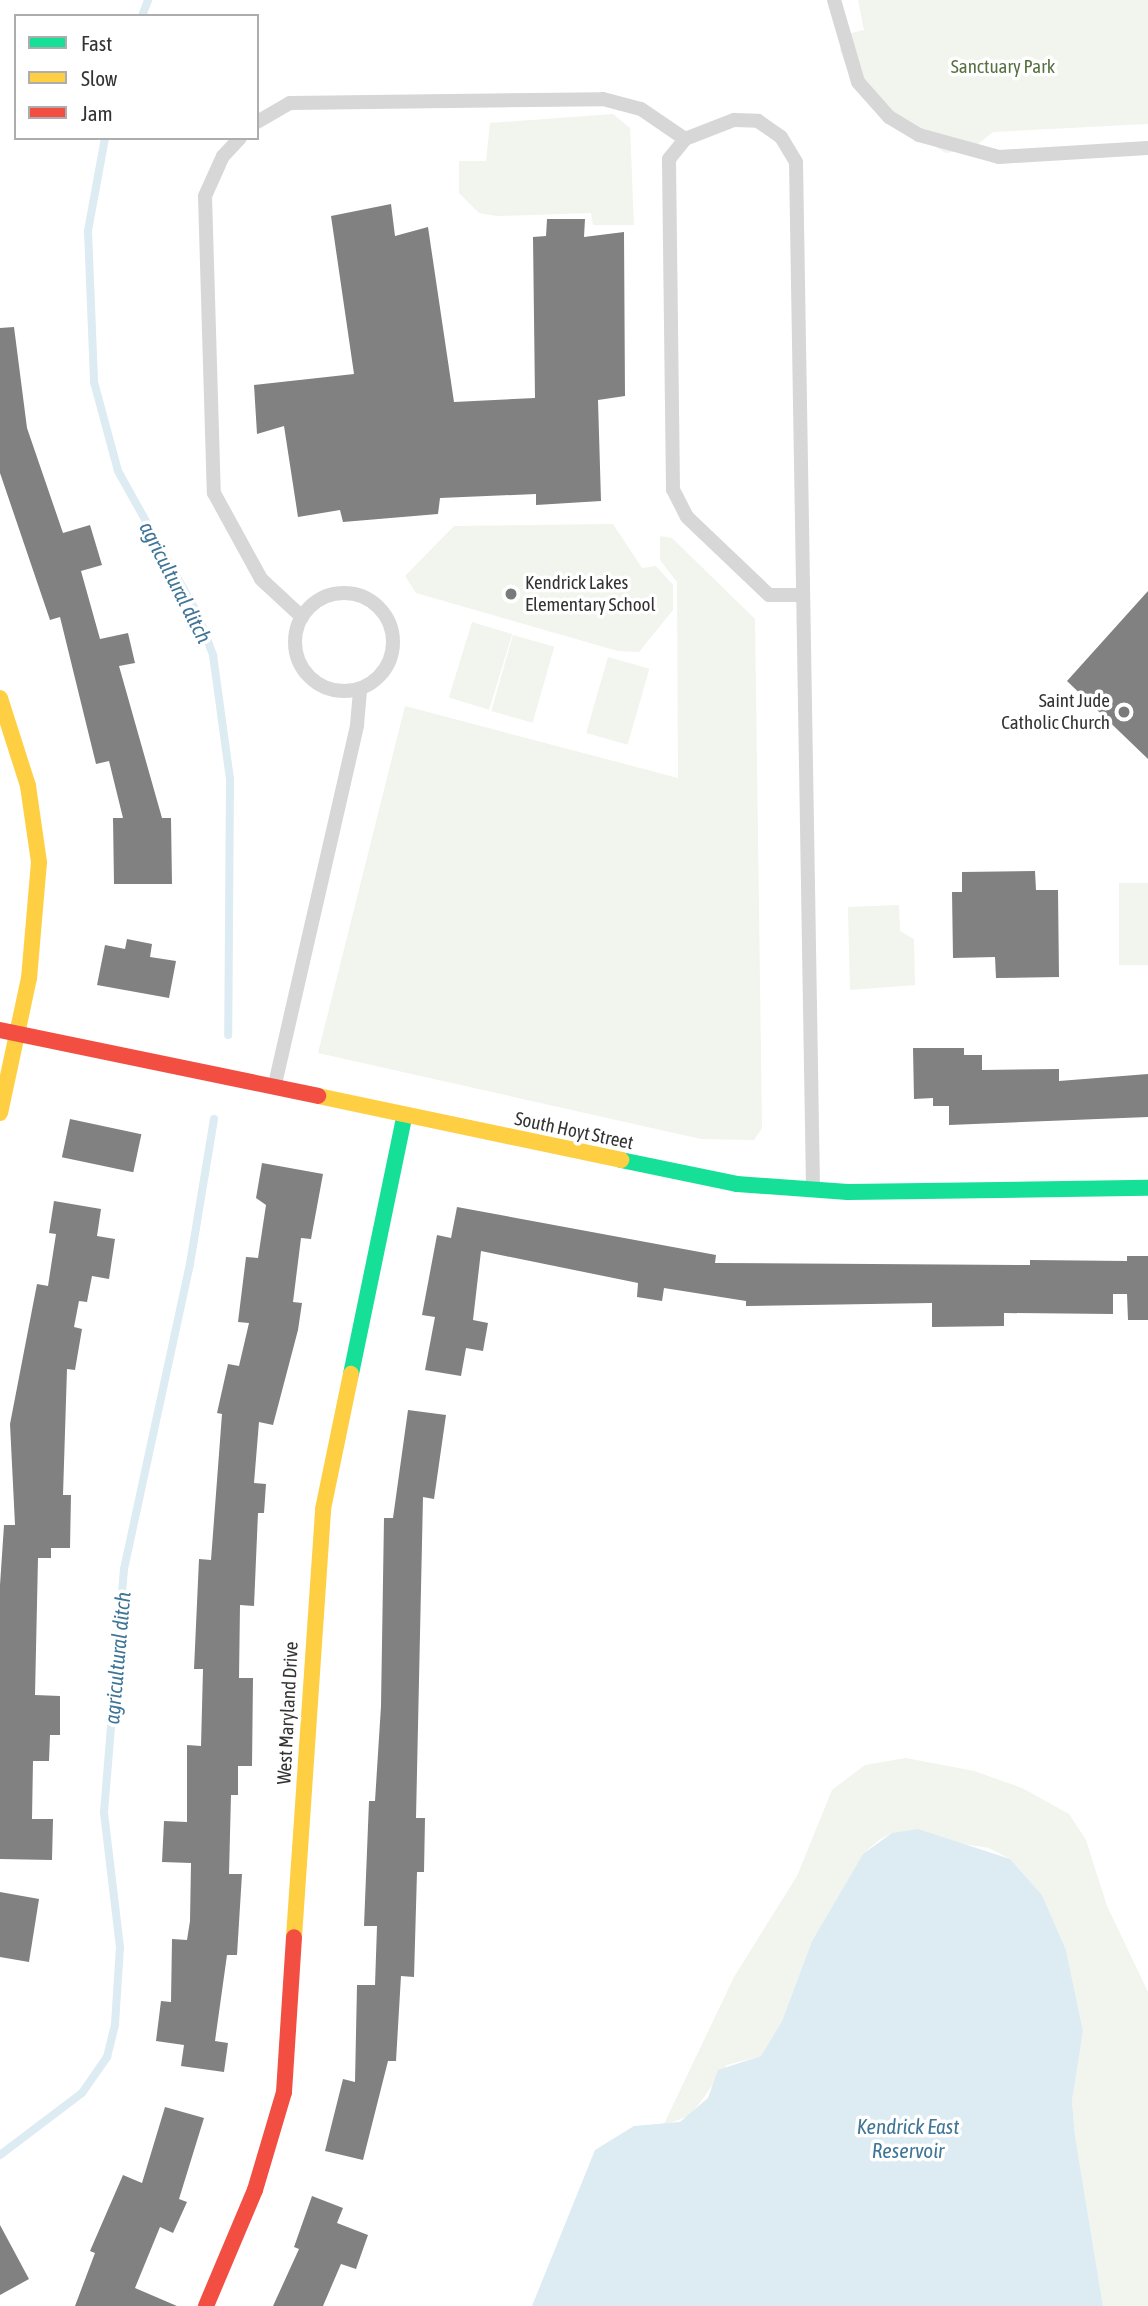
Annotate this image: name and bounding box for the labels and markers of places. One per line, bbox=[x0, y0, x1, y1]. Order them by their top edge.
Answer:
place label: Kendrick Lakes Elementary School bbox=[525, 572, 656, 616]
marker: Kendrick Lakes Elementary School bbox=[503, 586, 519, 602]
place label: Saint Jude Catholic Church bbox=[1001, 690, 1110, 734]
marker: Saint Jude Catholic Church bbox=[1116, 704, 1132, 720]

